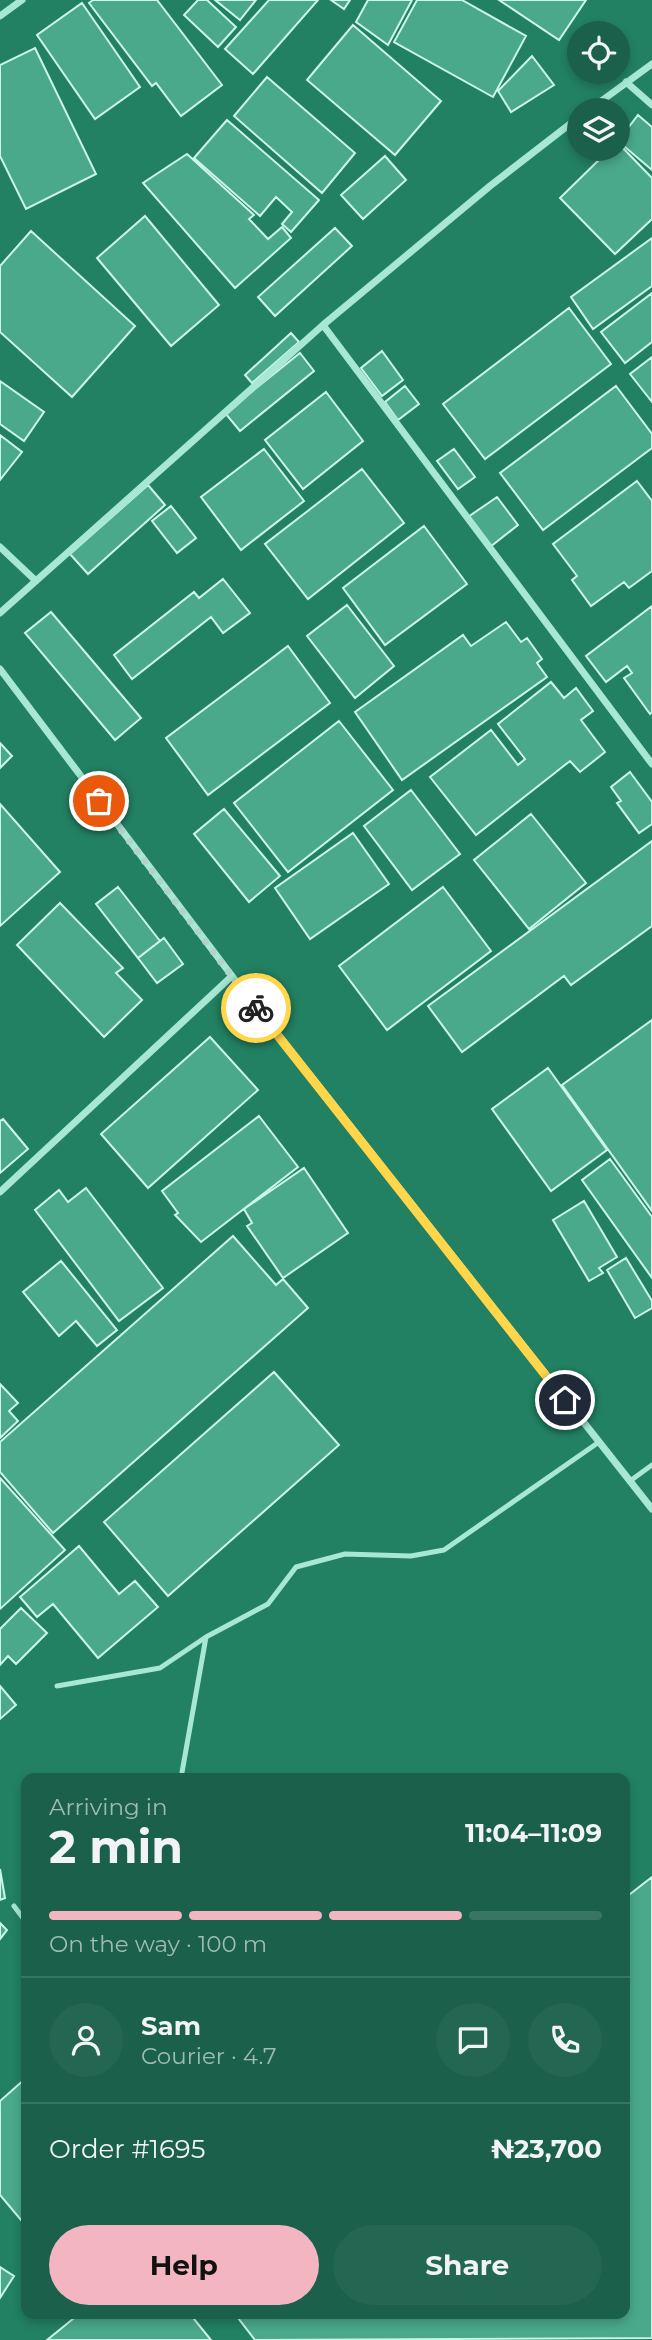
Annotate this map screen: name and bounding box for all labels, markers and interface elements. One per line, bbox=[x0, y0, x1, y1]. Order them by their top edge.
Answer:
map controls bbox=[567, 21, 630, 161]
button: locate bbox=[567, 21, 630, 84]
button: layers bbox=[567, 98, 630, 161]
pin bbox=[69, 771, 129, 831]
icon: bag bbox=[80, 782, 118, 820]
courier bbox=[221, 973, 291, 1043]
icon: bike bbox=[237, 989, 275, 1027]
pin bbox=[535, 1370, 595, 1430]
icon: home bbox=[546, 1381, 584, 1419]
text: Arriving in bbox=[49, 1793, 168, 1821]
text: 11:04–11:09 bbox=[465, 1817, 602, 1849]
text: 2 min bbox=[49, 1818, 183, 1875]
text: On the way · 100 m bbox=[49, 1930, 267, 1958]
button: person bbox=[49, 2003, 123, 2077]
button: chat bbox=[436, 2003, 510, 2077]
button: phone bbox=[528, 2003, 602, 2077]
text: Sam bbox=[141, 2010, 201, 2042]
text: Courier · 4.7 bbox=[141, 2042, 277, 2070]
text: Order #1695 bbox=[49, 2133, 205, 2165]
text: ₦23,700 bbox=[491, 2133, 602, 2165]
button: Help bbox=[49, 2225, 319, 2305]
button: Share bbox=[333, 2225, 602, 2305]

